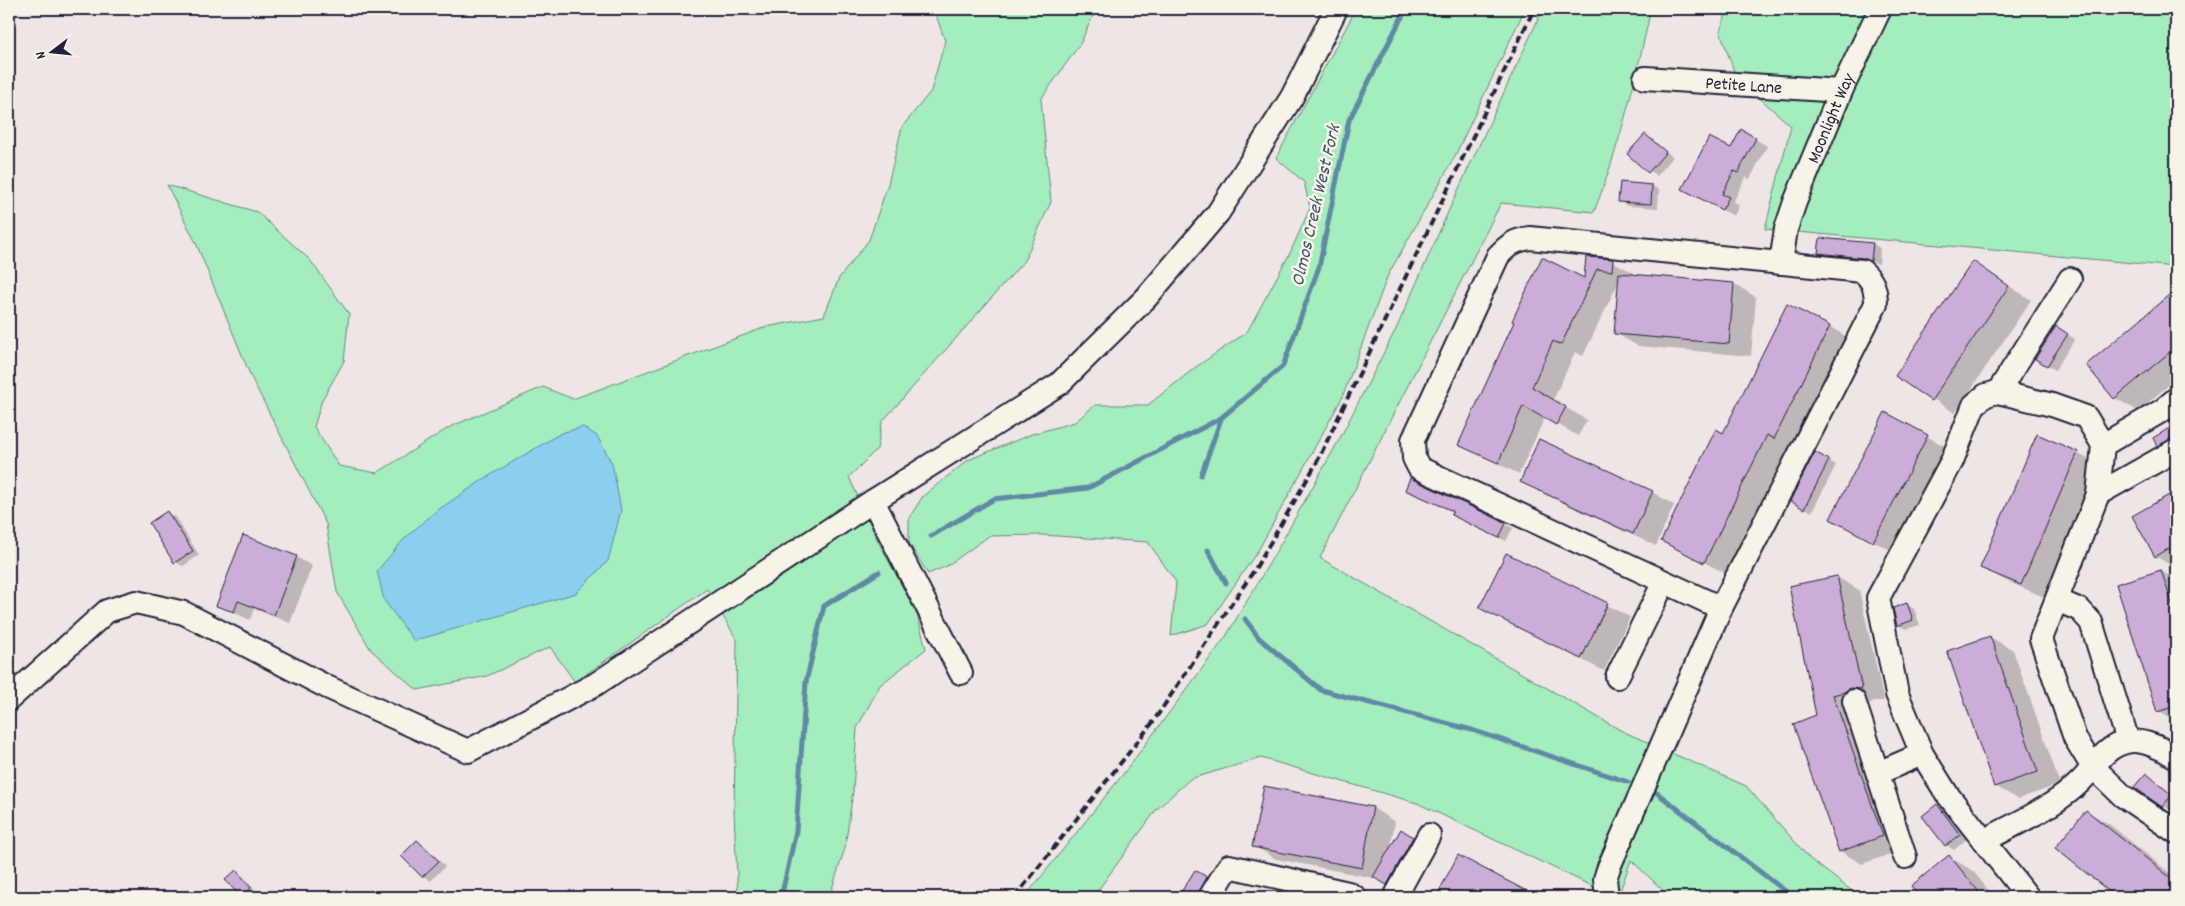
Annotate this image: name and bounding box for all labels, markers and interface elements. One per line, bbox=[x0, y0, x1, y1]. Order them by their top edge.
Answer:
north arrow bbox=[28, 28, 78, 78]
text: N bbox=[31, 49, 52, 61]
street label: Moonlight Way bbox=[1802, 69, 1863, 168]
street label: Petite Lane bbox=[1704, 72, 1783, 102]
water label: Olmos Creek West Fork bbox=[1286, 120, 1350, 289]

